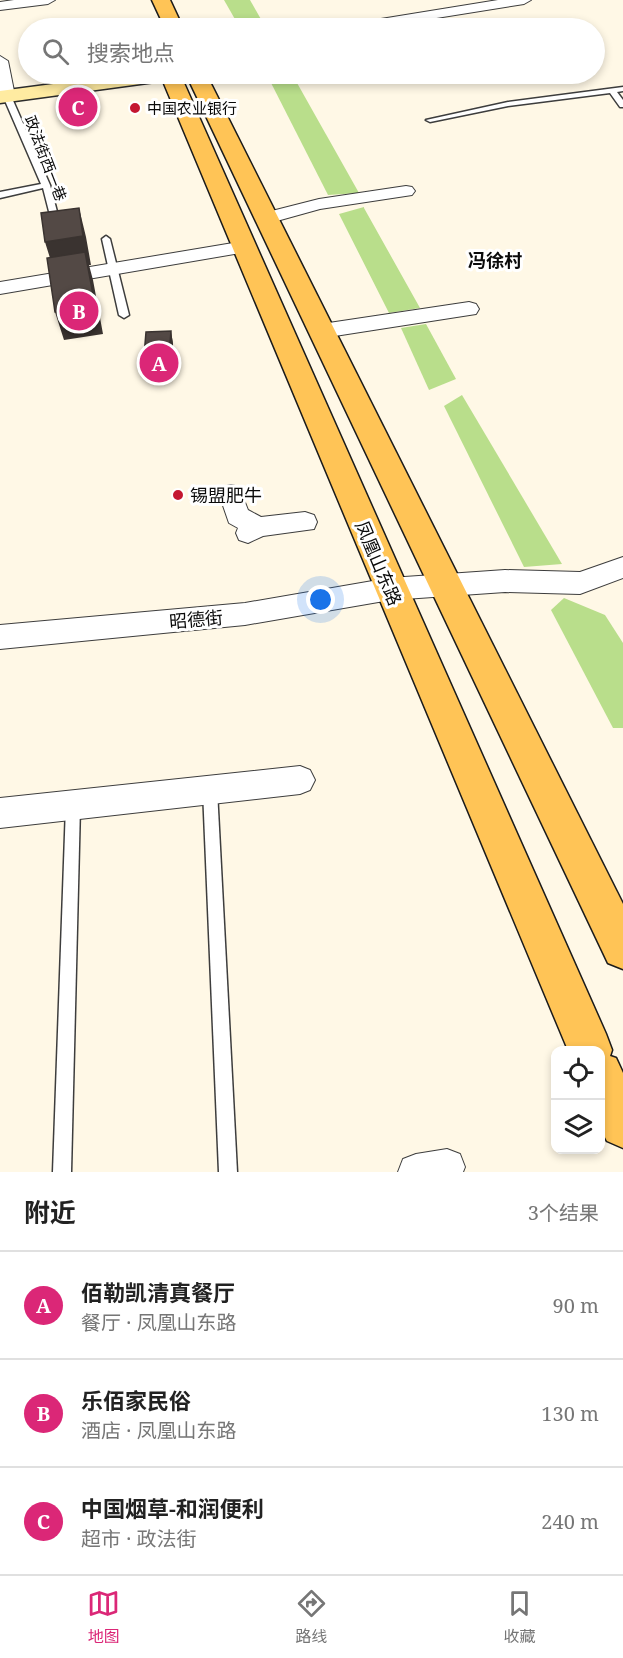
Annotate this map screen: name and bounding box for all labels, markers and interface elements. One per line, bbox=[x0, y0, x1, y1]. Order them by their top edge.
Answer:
search box bbox=[18, 18, 605, 84]
icon: search bbox=[39, 35, 72, 68]
text: 搜索地点 bbox=[87, 37, 175, 67]
pin: C bbox=[58, 84, 98, 130]
place label: 中国农业银行 bbox=[147, 98, 237, 118]
marker: 中国农业银行 bbox=[128, 101, 142, 115]
street label: 政法街西一巷 bbox=[21, 112, 71, 204]
district label: 冯徐村 bbox=[468, 248, 522, 272]
pin: B bbox=[60, 288, 98, 334]
pin: A bbox=[140, 340, 178, 386]
place label: 锡盟肥牛 bbox=[190, 483, 262, 507]
marker: 锡盟肥牛 bbox=[171, 488, 185, 502]
street label: 凤凰山东路 bbox=[350, 517, 408, 609]
your location bbox=[306, 585, 335, 614]
street label: 昭德街 bbox=[168, 605, 224, 633]
map controls bbox=[551, 1046, 605, 1154]
button: locate bbox=[551, 1046, 605, 1100]
button: layers bbox=[551, 1100, 605, 1154]
text: 附近 bbox=[24, 1194, 76, 1230]
text: 3个结果 bbox=[528, 1199, 599, 1226]
text: 佰勒凯清真餐厅 bbox=[81, 1277, 235, 1307]
text: A bbox=[36, 1292, 51, 1319]
text: 90 m bbox=[553, 1292, 599, 1319]
text: 餐厅 · 凤凰山东路 bbox=[81, 1309, 236, 1336]
text: 乐佰家民俗 bbox=[81, 1385, 191, 1415]
text: B bbox=[37, 1400, 50, 1427]
text: 130 m bbox=[541, 1400, 599, 1427]
text: 酒店 · 凤凰山东路 bbox=[81, 1417, 236, 1444]
text: 中国烟草-和润便利 bbox=[81, 1493, 264, 1523]
text: C bbox=[37, 1508, 50, 1535]
text: 240 m bbox=[541, 1508, 599, 1535]
text: 超市 · 政法街 bbox=[81, 1525, 196, 1552]
tab: 地图 bbox=[87, 1587, 120, 1647]
tab: 路线 bbox=[295, 1587, 328, 1647]
tab: 收藏 bbox=[503, 1587, 536, 1647]

